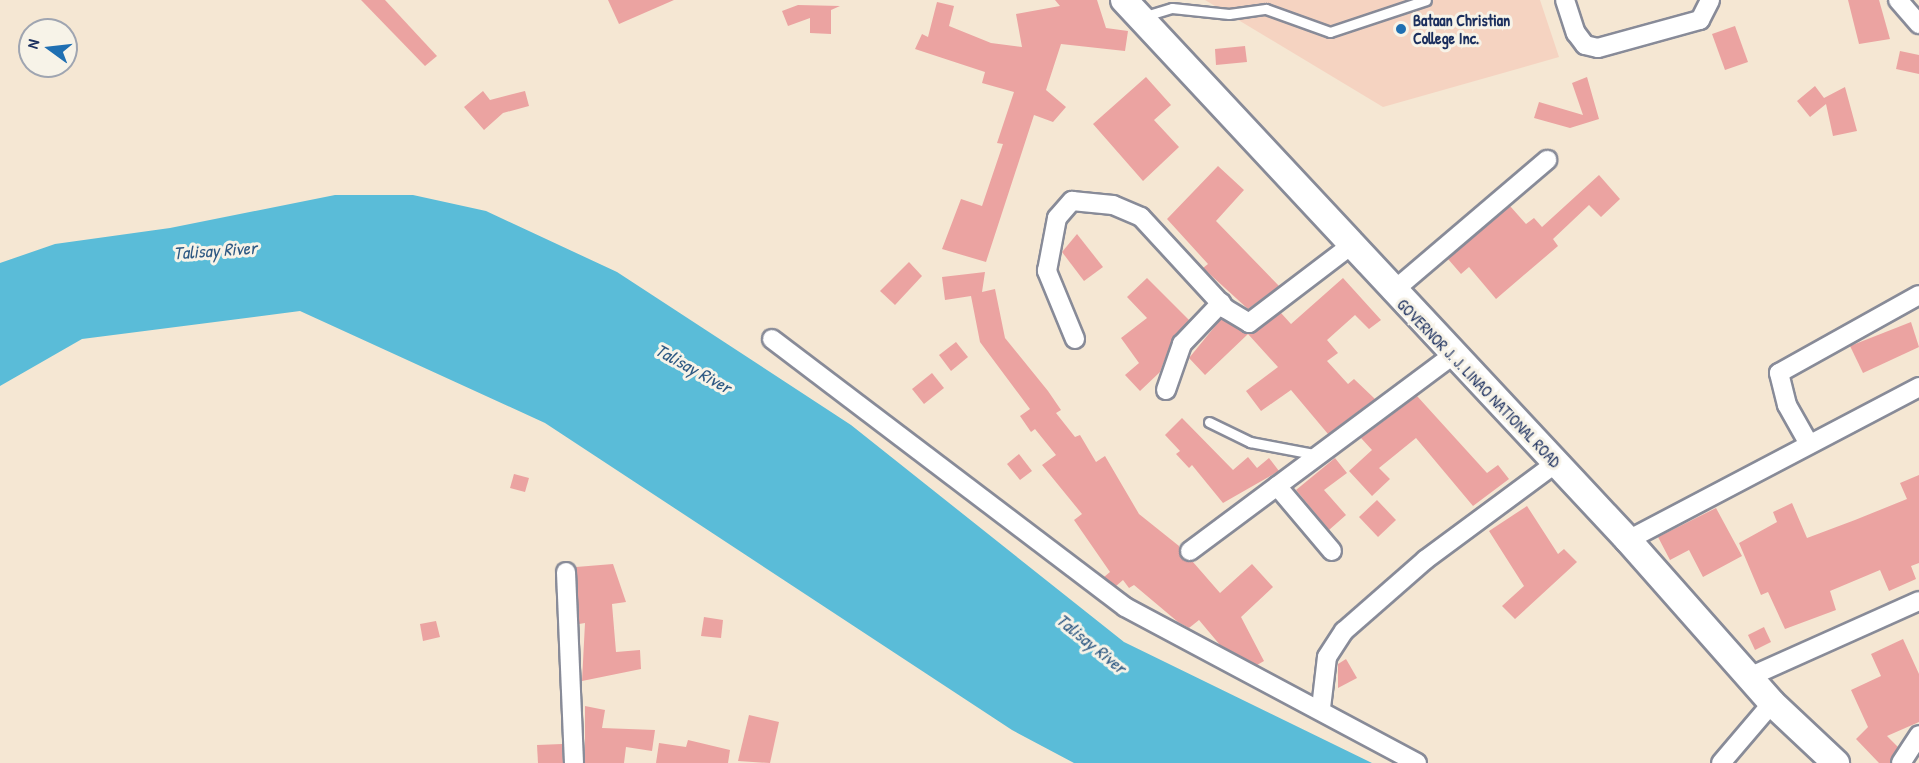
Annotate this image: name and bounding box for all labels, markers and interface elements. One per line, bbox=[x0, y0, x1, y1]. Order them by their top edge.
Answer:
place label: Bataan Christian College Inc. bbox=[1413, 10, 1510, 48]
north arrow bbox=[18, 18, 78, 78]
marker: Bataan Christian College Inc. bbox=[1394, 22, 1408, 36]
text: N bbox=[21, 37, 44, 51]
water label: Talisay River bbox=[173, 237, 257, 265]
street label: GOVERNOR J. J. LINAO NATIONAL ROAD bbox=[1393, 295, 1565, 471]
water label: Talisay River bbox=[651, 339, 735, 399]
water label: Talisay River bbox=[1052, 609, 1130, 679]

